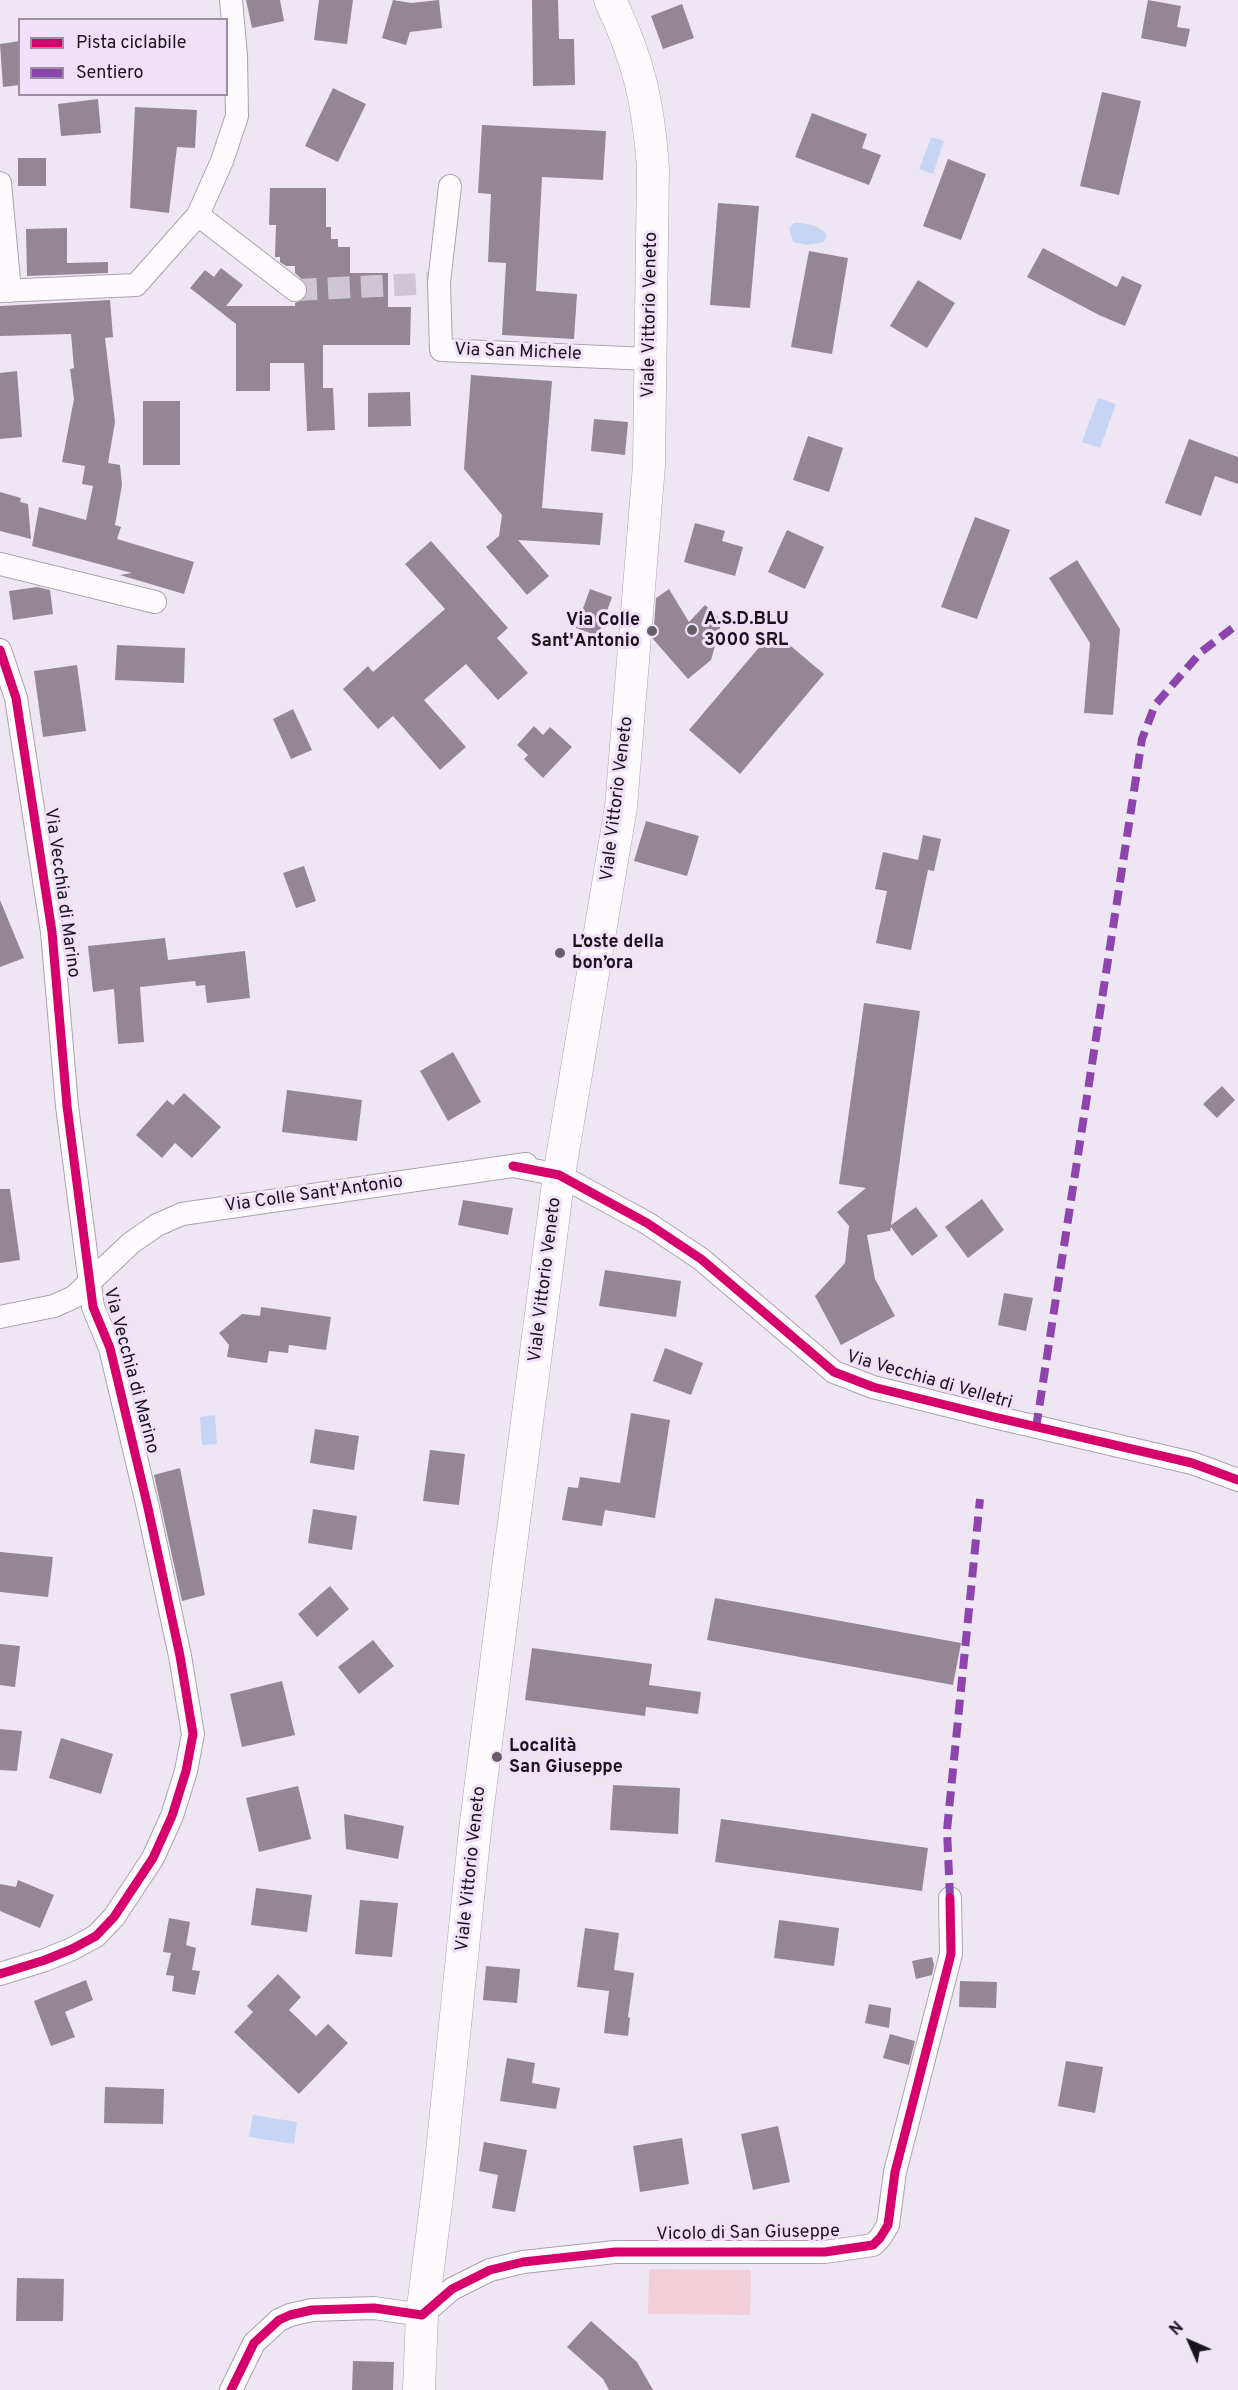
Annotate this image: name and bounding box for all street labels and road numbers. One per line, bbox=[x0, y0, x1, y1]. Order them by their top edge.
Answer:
street label: Viale Vittorio Veneto bbox=[639, 232, 663, 398]
street label: Via San Michele bbox=[454, 340, 582, 366]
street label: Viale Vittorio Veneto bbox=[597, 715, 639, 883]
street label: Via Vecchia di Marino bbox=[38, 807, 84, 979]
street label: Via Colle Sant'Antonio bbox=[224, 1172, 404, 1218]
street label: Viale Vittorio Veneto bbox=[525, 1196, 567, 1364]
street label: Via Vecchia di Marino bbox=[97, 1286, 163, 1456]
street label: Via Vecchia di Velletri bbox=[843, 1347, 1015, 1415]
street label: Viale Vittorio Veneto bbox=[453, 1785, 491, 1953]
street label: Vicolo di San Giuseppe bbox=[656, 2222, 840, 2246]

